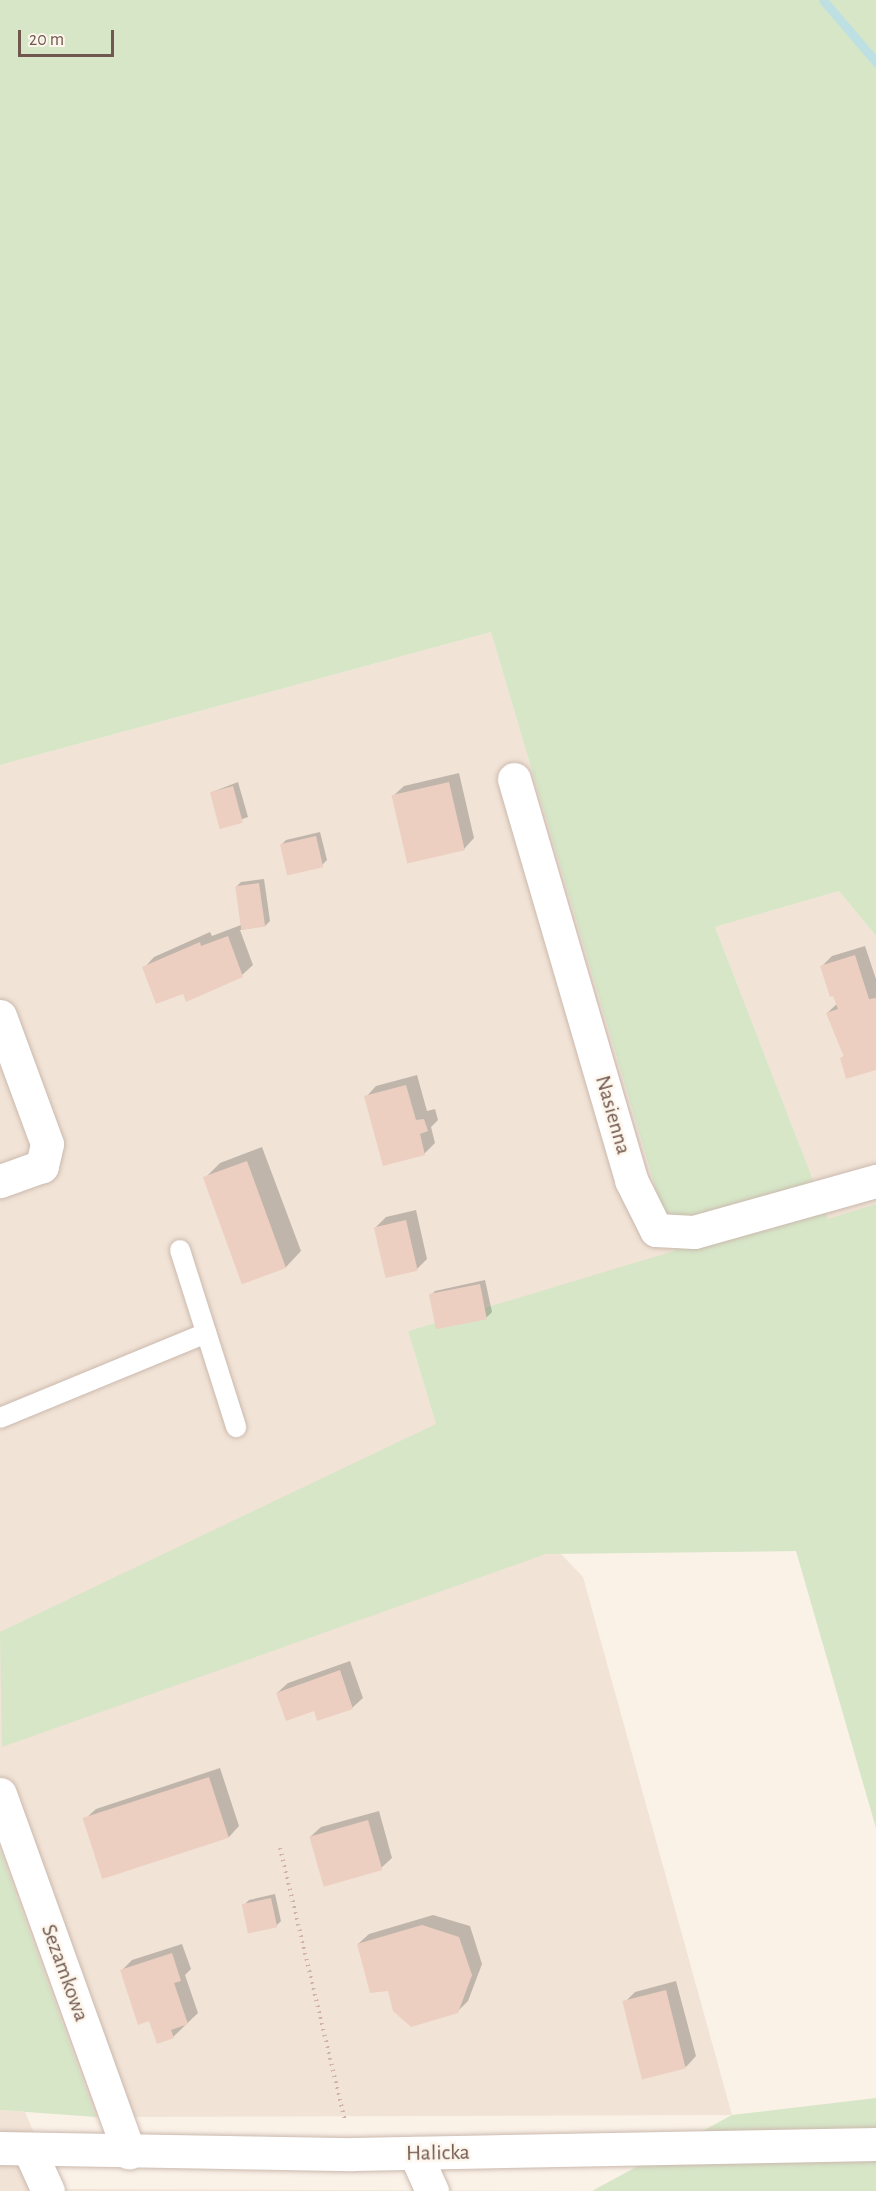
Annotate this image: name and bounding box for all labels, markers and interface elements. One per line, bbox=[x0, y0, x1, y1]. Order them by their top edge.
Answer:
scale bar bbox=[21, 18, 117, 56]
text: 20 m bbox=[29, 31, 64, 49]
street label: Nasienna bbox=[589, 1072, 637, 1158]
street label: Sezamkowa bbox=[35, 1921, 95, 2025]
street label: Halicka bbox=[406, 2139, 470, 2167]

